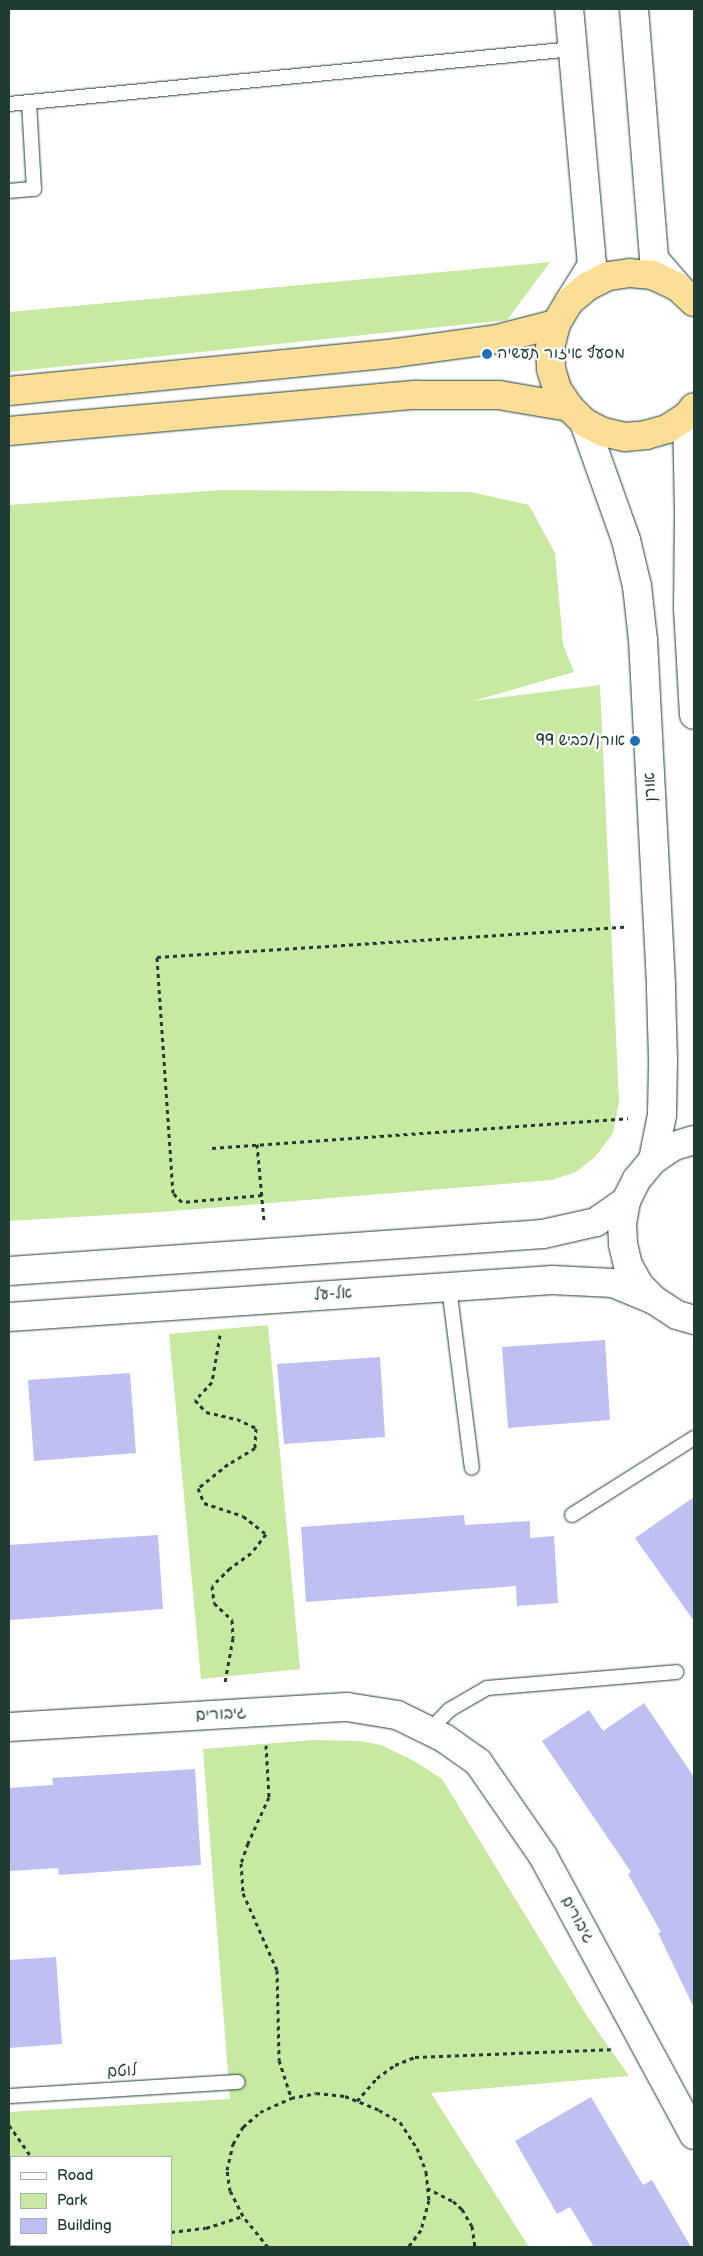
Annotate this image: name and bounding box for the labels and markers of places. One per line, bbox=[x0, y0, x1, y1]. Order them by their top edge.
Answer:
place label: מסעף איזור תעשיה bbox=[497, 344, 625, 364]
marker: מסעף איזור תעשיה bbox=[481, 348, 493, 360]
place label: אורן/כביש 99 bbox=[536, 731, 625, 751]
marker: אורן/כביש 99 bbox=[629, 735, 641, 747]

